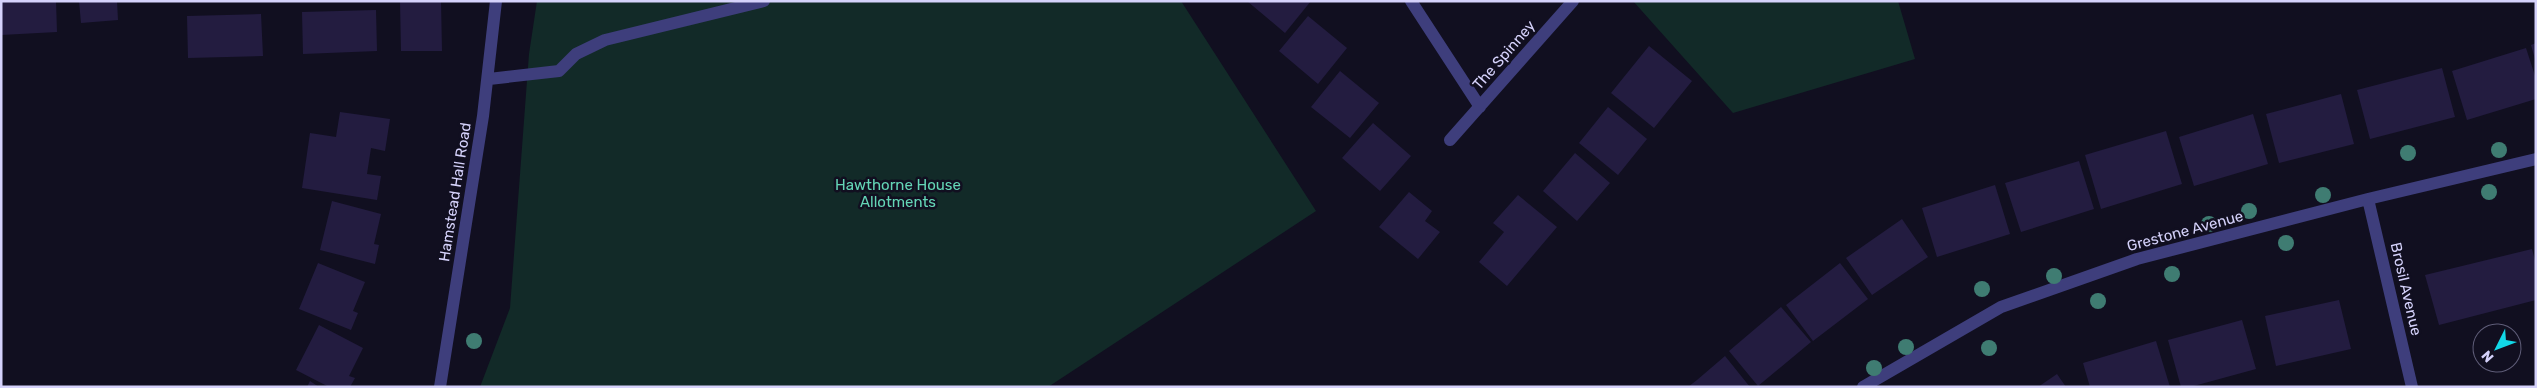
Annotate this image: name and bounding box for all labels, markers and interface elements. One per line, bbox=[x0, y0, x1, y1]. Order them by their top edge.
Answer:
street label: The Spinney bbox=[1469, 17, 1539, 93]
street label: Hamstead Hall Road bbox=[435, 121, 475, 263]
park label: Hawthorne House Allotments bbox=[835, 176, 961, 211]
street label: Grestone Avenue bbox=[2125, 207, 2245, 255]
street label: Brosil Avenue bbox=[2387, 241, 2425, 337]
north arrow bbox=[2472, 323, 2522, 373]
text: N bbox=[2478, 347, 2497, 366]

